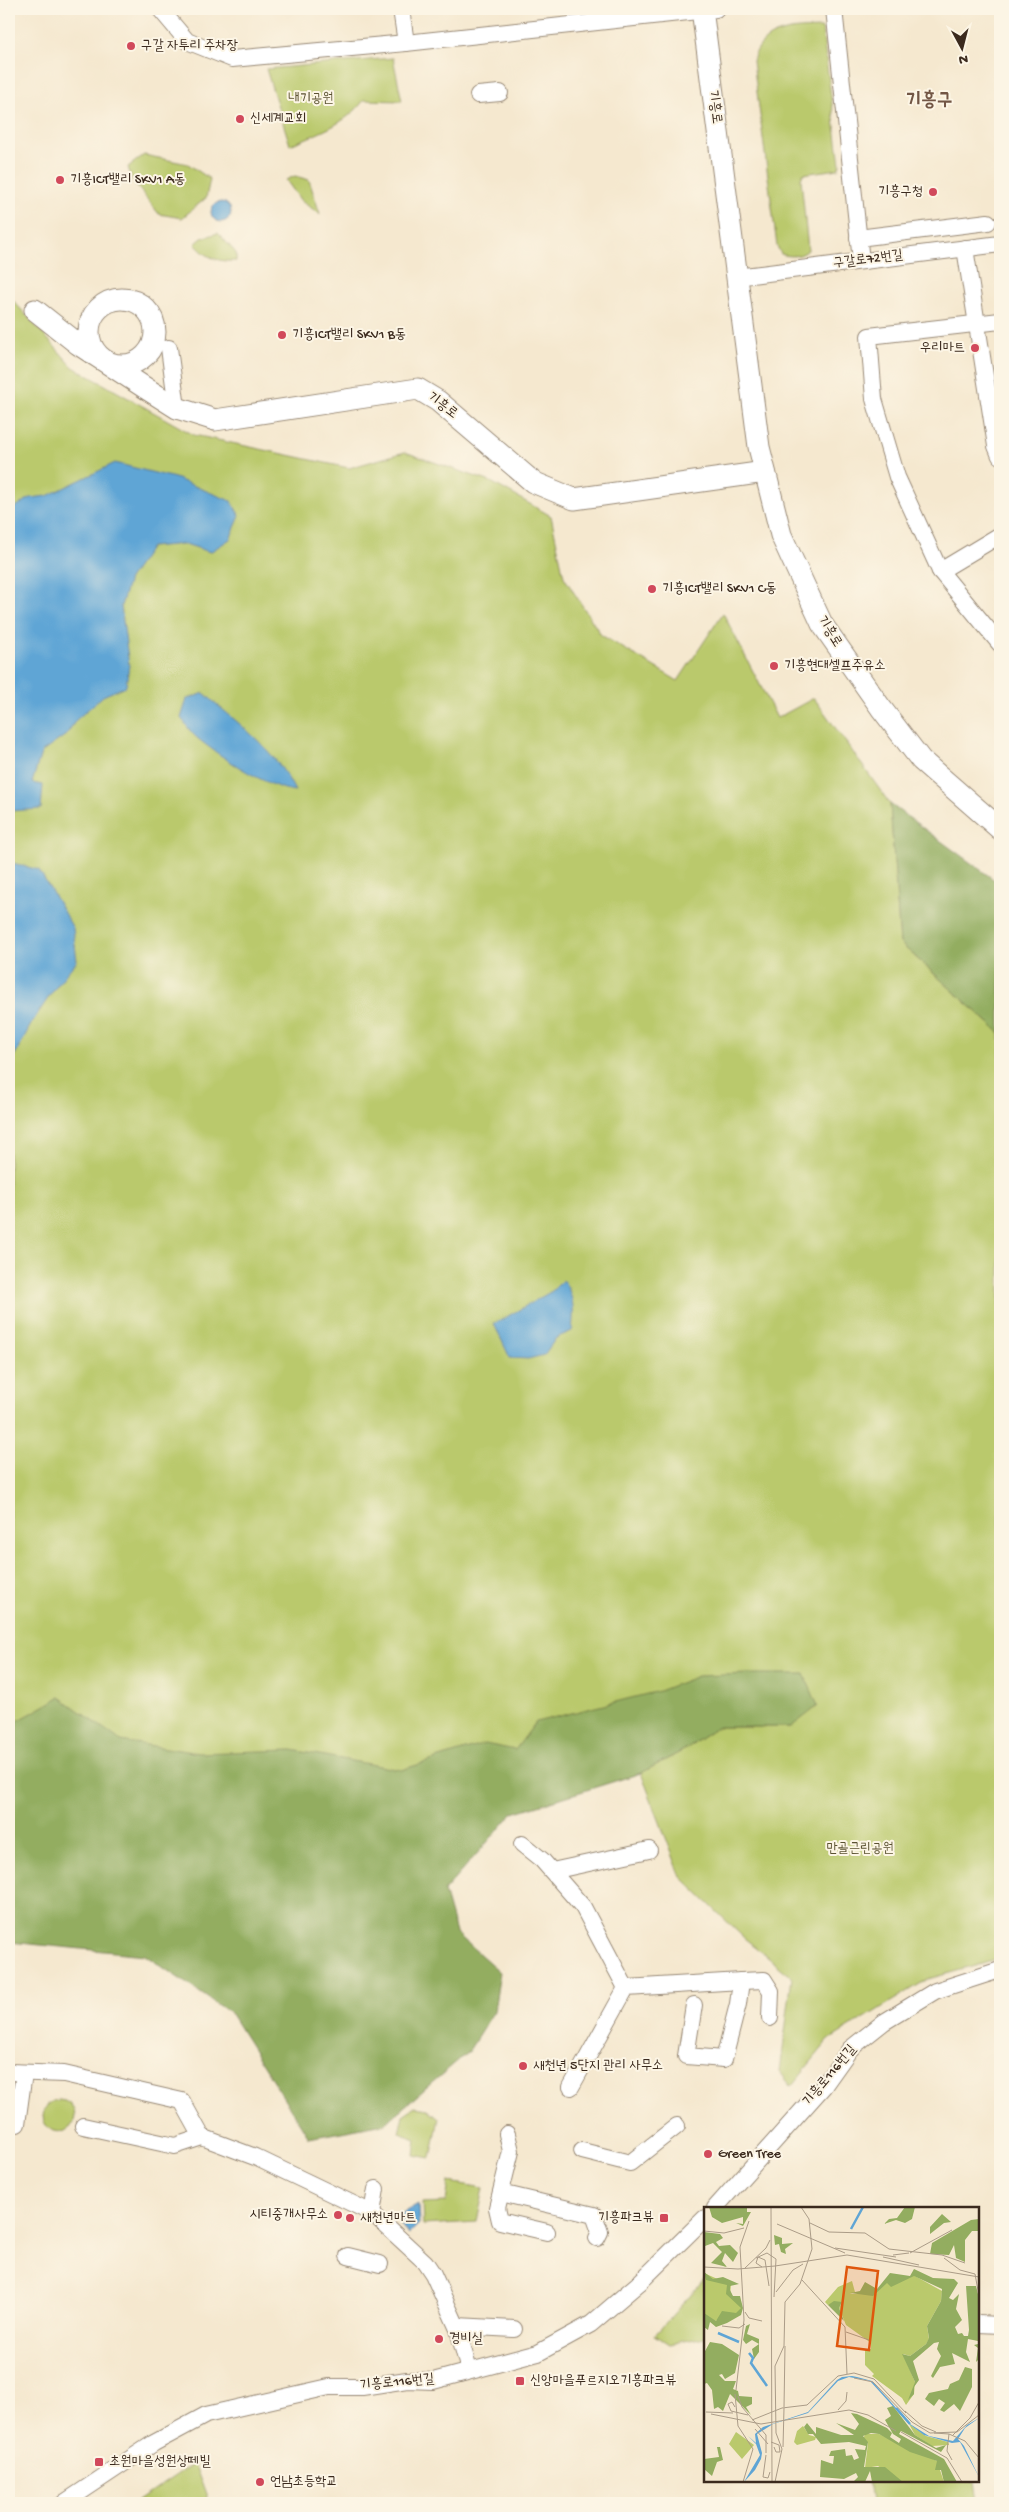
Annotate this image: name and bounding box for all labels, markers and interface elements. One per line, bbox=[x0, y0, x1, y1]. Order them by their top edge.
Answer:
north arrow bbox=[936, 22, 986, 72]
place label: 구갈 자투리 주차장 bbox=[141, 38, 238, 55]
marker: 구갈 자투리 주차장 bbox=[125, 40, 137, 52]
text: N bbox=[958, 49, 969, 67]
street label: 기흥로 bbox=[704, 89, 724, 125]
district label: 기흥구 bbox=[906, 89, 952, 113]
park label: 내기공원 bbox=[288, 91, 334, 108]
place label: 신세계교회 bbox=[250, 111, 306, 128]
marker: 신세계교회 bbox=[234, 113, 246, 125]
place label: 기흥ICT밸리 SKV1 A동 bbox=[70, 172, 185, 189]
marker: 기흥ICT밸리 SKV1 A동 bbox=[54, 174, 66, 186]
place label: 기흥구청 bbox=[878, 184, 923, 201]
marker: 기흥구청 bbox=[927, 186, 939, 198]
street label: 구갈로72번길 bbox=[832, 247, 905, 273]
place label: 기흥ICT밸리 SKV1 B동 bbox=[292, 327, 406, 344]
marker: 기흥ICT밸리 SKV1 B동 bbox=[276, 329, 288, 341]
place label: 우리마트 bbox=[920, 340, 965, 357]
marker: 우리마트 bbox=[969, 342, 981, 354]
street label: 기흥로 bbox=[423, 389, 461, 423]
place label: 기흥ICT밸리 SKV1 C동 bbox=[662, 581, 777, 598]
marker: 기흥ICT밸리 SKV1 C동 bbox=[646, 583, 658, 595]
street label: 기흥로 bbox=[813, 613, 845, 651]
place label: 기흥현대셀프주유소 bbox=[784, 658, 885, 675]
marker: 기흥현대셀프주유소 bbox=[768, 660, 780, 672]
park label: 만골근린공원 bbox=[826, 1841, 894, 1858]
street label: 기흥로116번길 bbox=[799, 2041, 861, 2110]
place label: 새천년 5단지 관리 사무소 bbox=[533, 2058, 663, 2075]
marker: 새천년 5단지 관리 사무소 bbox=[517, 2060, 529, 2072]
place label: Green Tree bbox=[718, 2146, 782, 2163]
marker: Green Tree bbox=[702, 2148, 714, 2160]
place label: 시티중개사무소 bbox=[249, 2207, 328, 2224]
inset map bbox=[704, 2207, 979, 2482]
marker: 시티중개사무소 bbox=[332, 2209, 344, 2221]
place label: 새천년마트 bbox=[360, 2210, 416, 2227]
place label: 기흥파크뷰 bbox=[598, 2210, 654, 2227]
marker: 새천년마트 bbox=[344, 2212, 356, 2224]
marker: 기흥파크뷰 bbox=[658, 2212, 670, 2224]
place label: 경비실 bbox=[449, 2331, 483, 2348]
marker: 경비실 bbox=[433, 2333, 445, 2345]
street label: 기흥로116번길 bbox=[359, 2371, 436, 2395]
place label: 신앙마을푸르지오기흥파크뷰 bbox=[530, 2373, 676, 2390]
marker: 신앙마을푸르지오기흥파크뷰 bbox=[514, 2375, 526, 2387]
place label: 초원마을성원상떼빌 bbox=[109, 2454, 211, 2471]
marker: 초원마을성원상떼빌 bbox=[93, 2456, 105, 2468]
place label: 언남초등학교 bbox=[270, 2474, 338, 2491]
marker: 언남초등학교 bbox=[254, 2476, 266, 2488]

